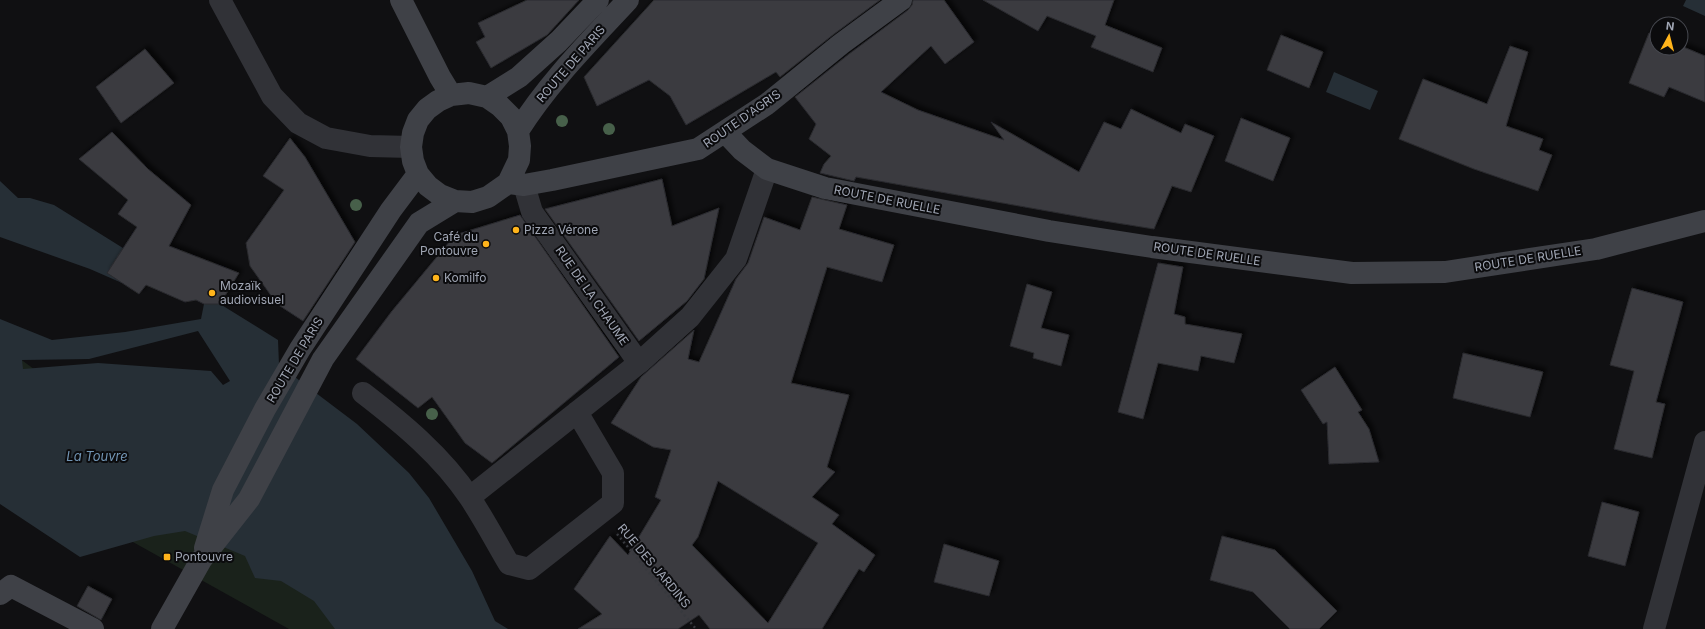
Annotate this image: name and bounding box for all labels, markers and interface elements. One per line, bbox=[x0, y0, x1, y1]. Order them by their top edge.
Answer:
north arrow bbox=[1649, 16, 1689, 56]
text: N bbox=[1665, 19, 1675, 34]
street label: ROUTE DE PARIS bbox=[533, 22, 608, 105]
street label: ROUTE D'AGRIS bbox=[700, 86, 784, 151]
street label: ROUTE DE RUELLE bbox=[833, 182, 942, 217]
place label: Pizza Vérone bbox=[524, 222, 598, 237]
marker: Pizza Vérone bbox=[511, 225, 521, 235]
place label: Café du Pontouvre bbox=[420, 229, 478, 258]
marker: Café du Pontouvre bbox=[481, 239, 491, 249]
street label: ROUTE DE RUELLE bbox=[1153, 239, 1262, 268]
street label: RUE DE LA CHAUME bbox=[553, 243, 632, 348]
street label: ROUTE DE RUELLE bbox=[1473, 243, 1582, 274]
place label: Komilfo bbox=[444, 270, 486, 285]
marker: Komilfo bbox=[431, 273, 441, 283]
place label: Mozaïk audiovisuel bbox=[220, 278, 284, 307]
marker: Mozaïk audiovisuel bbox=[207, 288, 217, 298]
street label: ROUTE DE PARIS bbox=[263, 314, 326, 405]
water label: La Touvre bbox=[66, 448, 128, 464]
street label: RUE DES JARDINS bbox=[615, 520, 694, 611]
place label: Pontouvre bbox=[175, 549, 233, 564]
marker: Pontouvre bbox=[162, 552, 172, 562]

